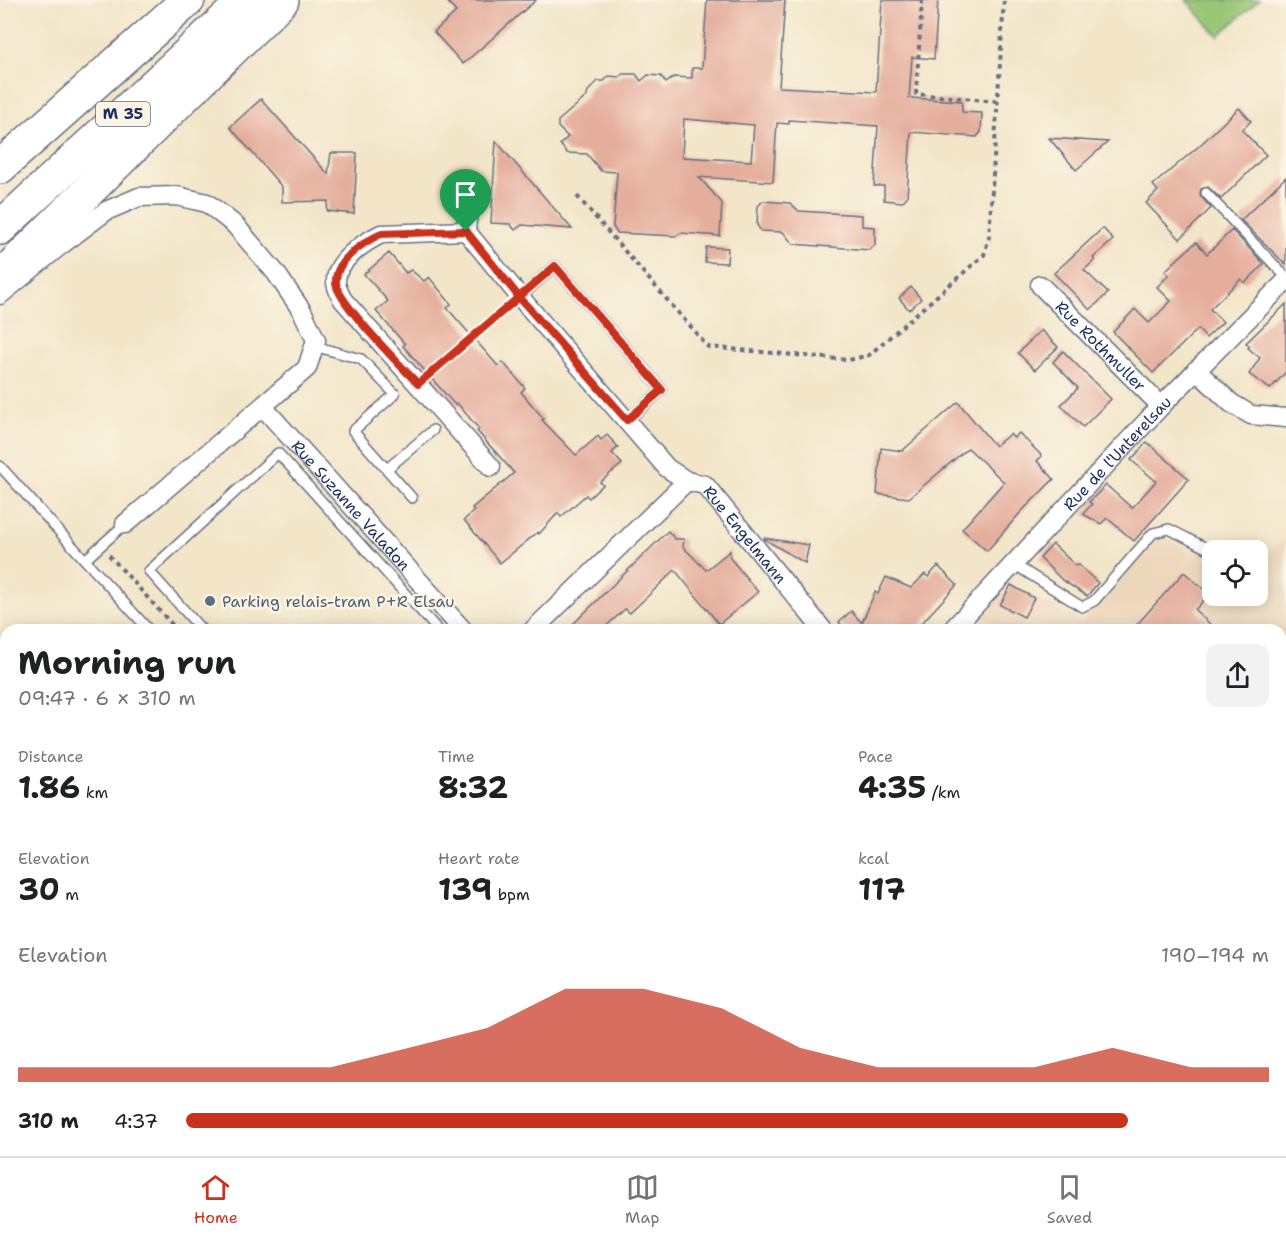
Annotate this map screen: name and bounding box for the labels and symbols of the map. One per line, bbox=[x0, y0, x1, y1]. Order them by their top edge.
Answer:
road number: M 35 bbox=[96, 102, 150, 126]
pin bbox=[440, 169, 491, 231]
street label: Rue Rothmuller bbox=[1051, 296, 1151, 396]
street label: Rue de l'Unterelsau bbox=[1058, 391, 1176, 515]
street label: Rue Suzanne Valadon bbox=[287, 436, 415, 575]
street label: Rue Engelmann bbox=[699, 481, 792, 588]
place label: Parking relais-tram P+R Elsau bbox=[222, 591, 455, 612]
marker: Parking relais-tram P+R Elsau bbox=[203, 594, 217, 608]

